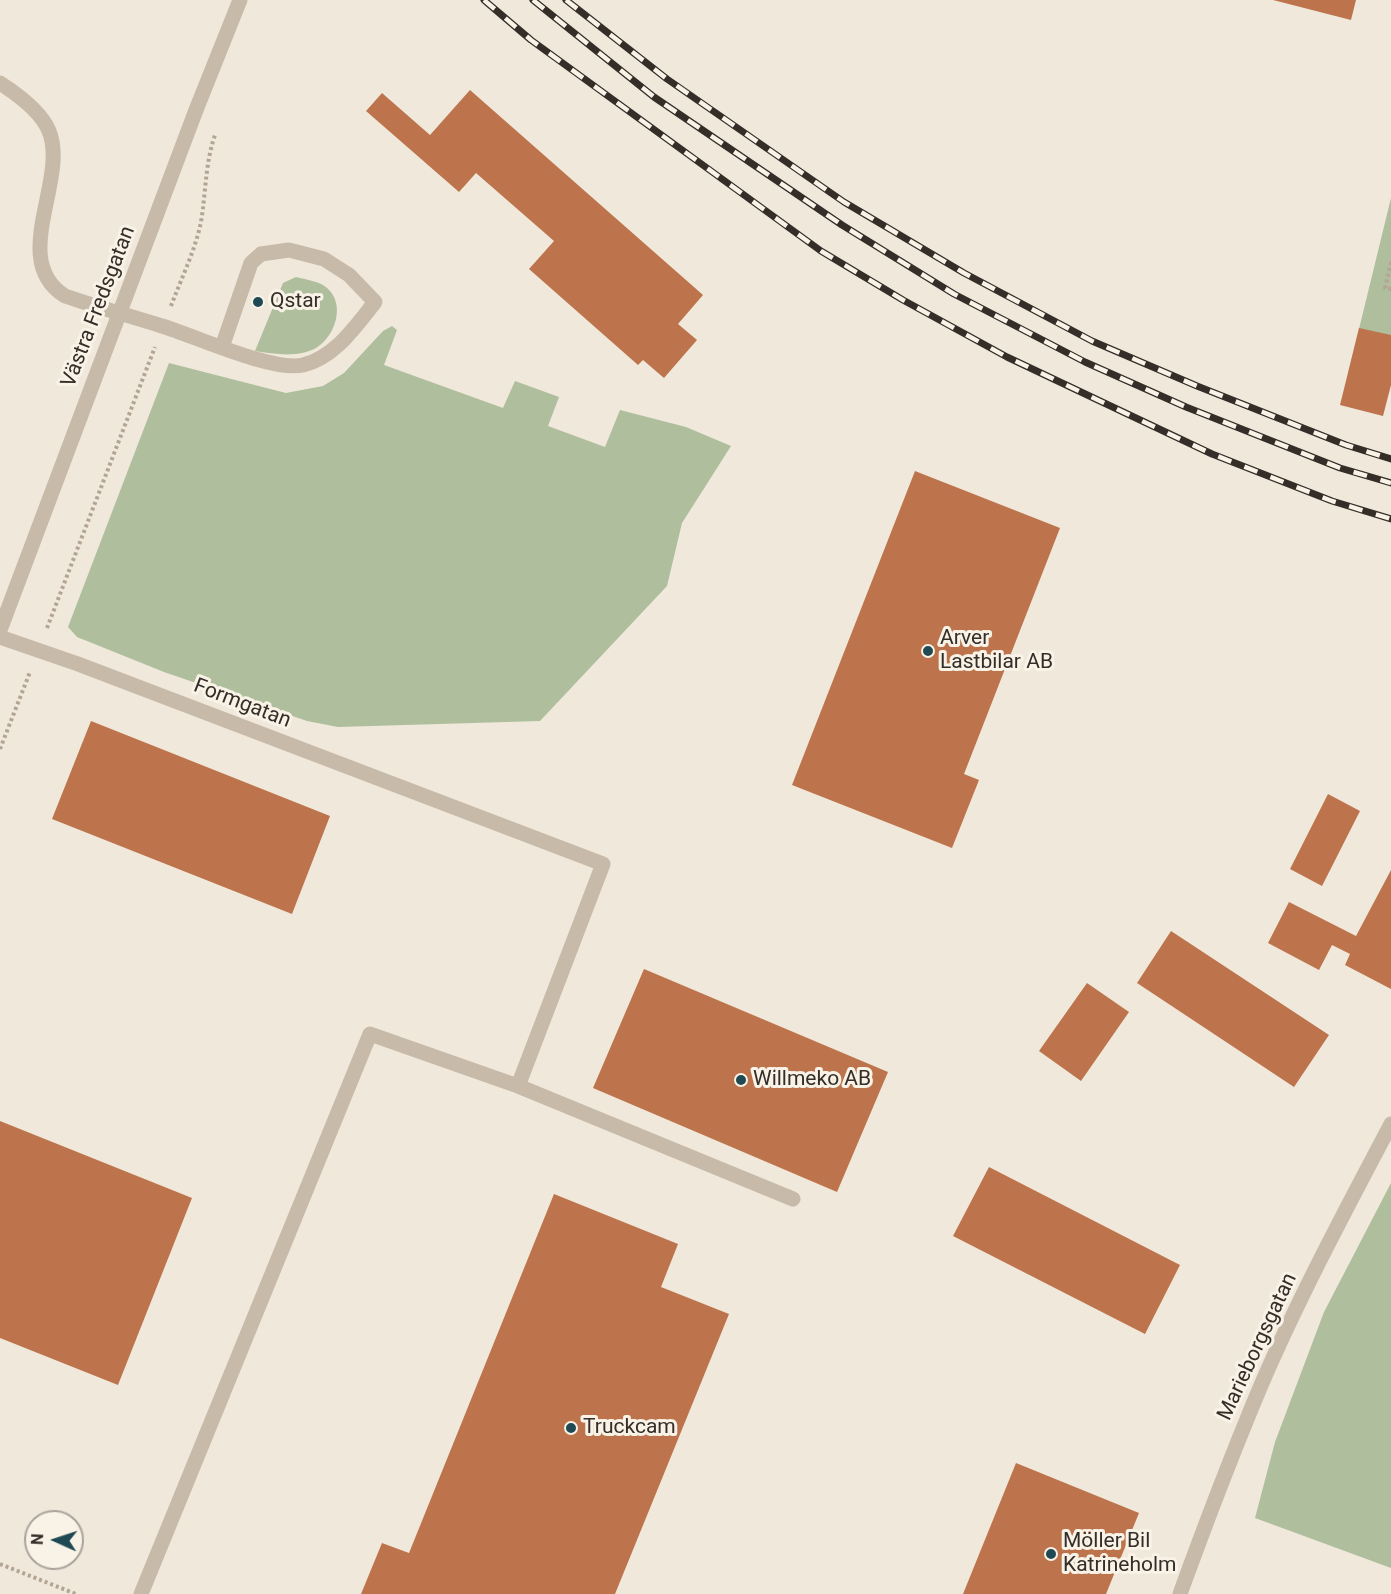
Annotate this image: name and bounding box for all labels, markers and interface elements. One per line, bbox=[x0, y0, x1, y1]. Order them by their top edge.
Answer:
street label: Västra Fredsgatan bbox=[57, 223, 141, 391]
place label: Qstar bbox=[270, 289, 321, 315]
marker: Qstar bbox=[251, 295, 265, 309]
place label: Arver Lastbilar AB bbox=[940, 626, 1053, 676]
marker: Arver Lastbilar AB bbox=[921, 644, 935, 658]
street label: Formgatan bbox=[190, 674, 294, 734]
place label: Willmeko AB bbox=[753, 1067, 871, 1093]
marker: Willmeko AB bbox=[734, 1073, 748, 1087]
street label: Marieborgsgatan bbox=[1213, 1269, 1303, 1425]
place label: Truckcam bbox=[583, 1415, 676, 1441]
marker: Truckcam bbox=[564, 1421, 578, 1435]
north arrow bbox=[24, 1510, 84, 1570]
place label: Möller Bil Katrineholm bbox=[1063, 1529, 1176, 1579]
text: N bbox=[28, 1533, 47, 1545]
marker: Möller Bil Katrineholm bbox=[1044, 1547, 1058, 1561]

